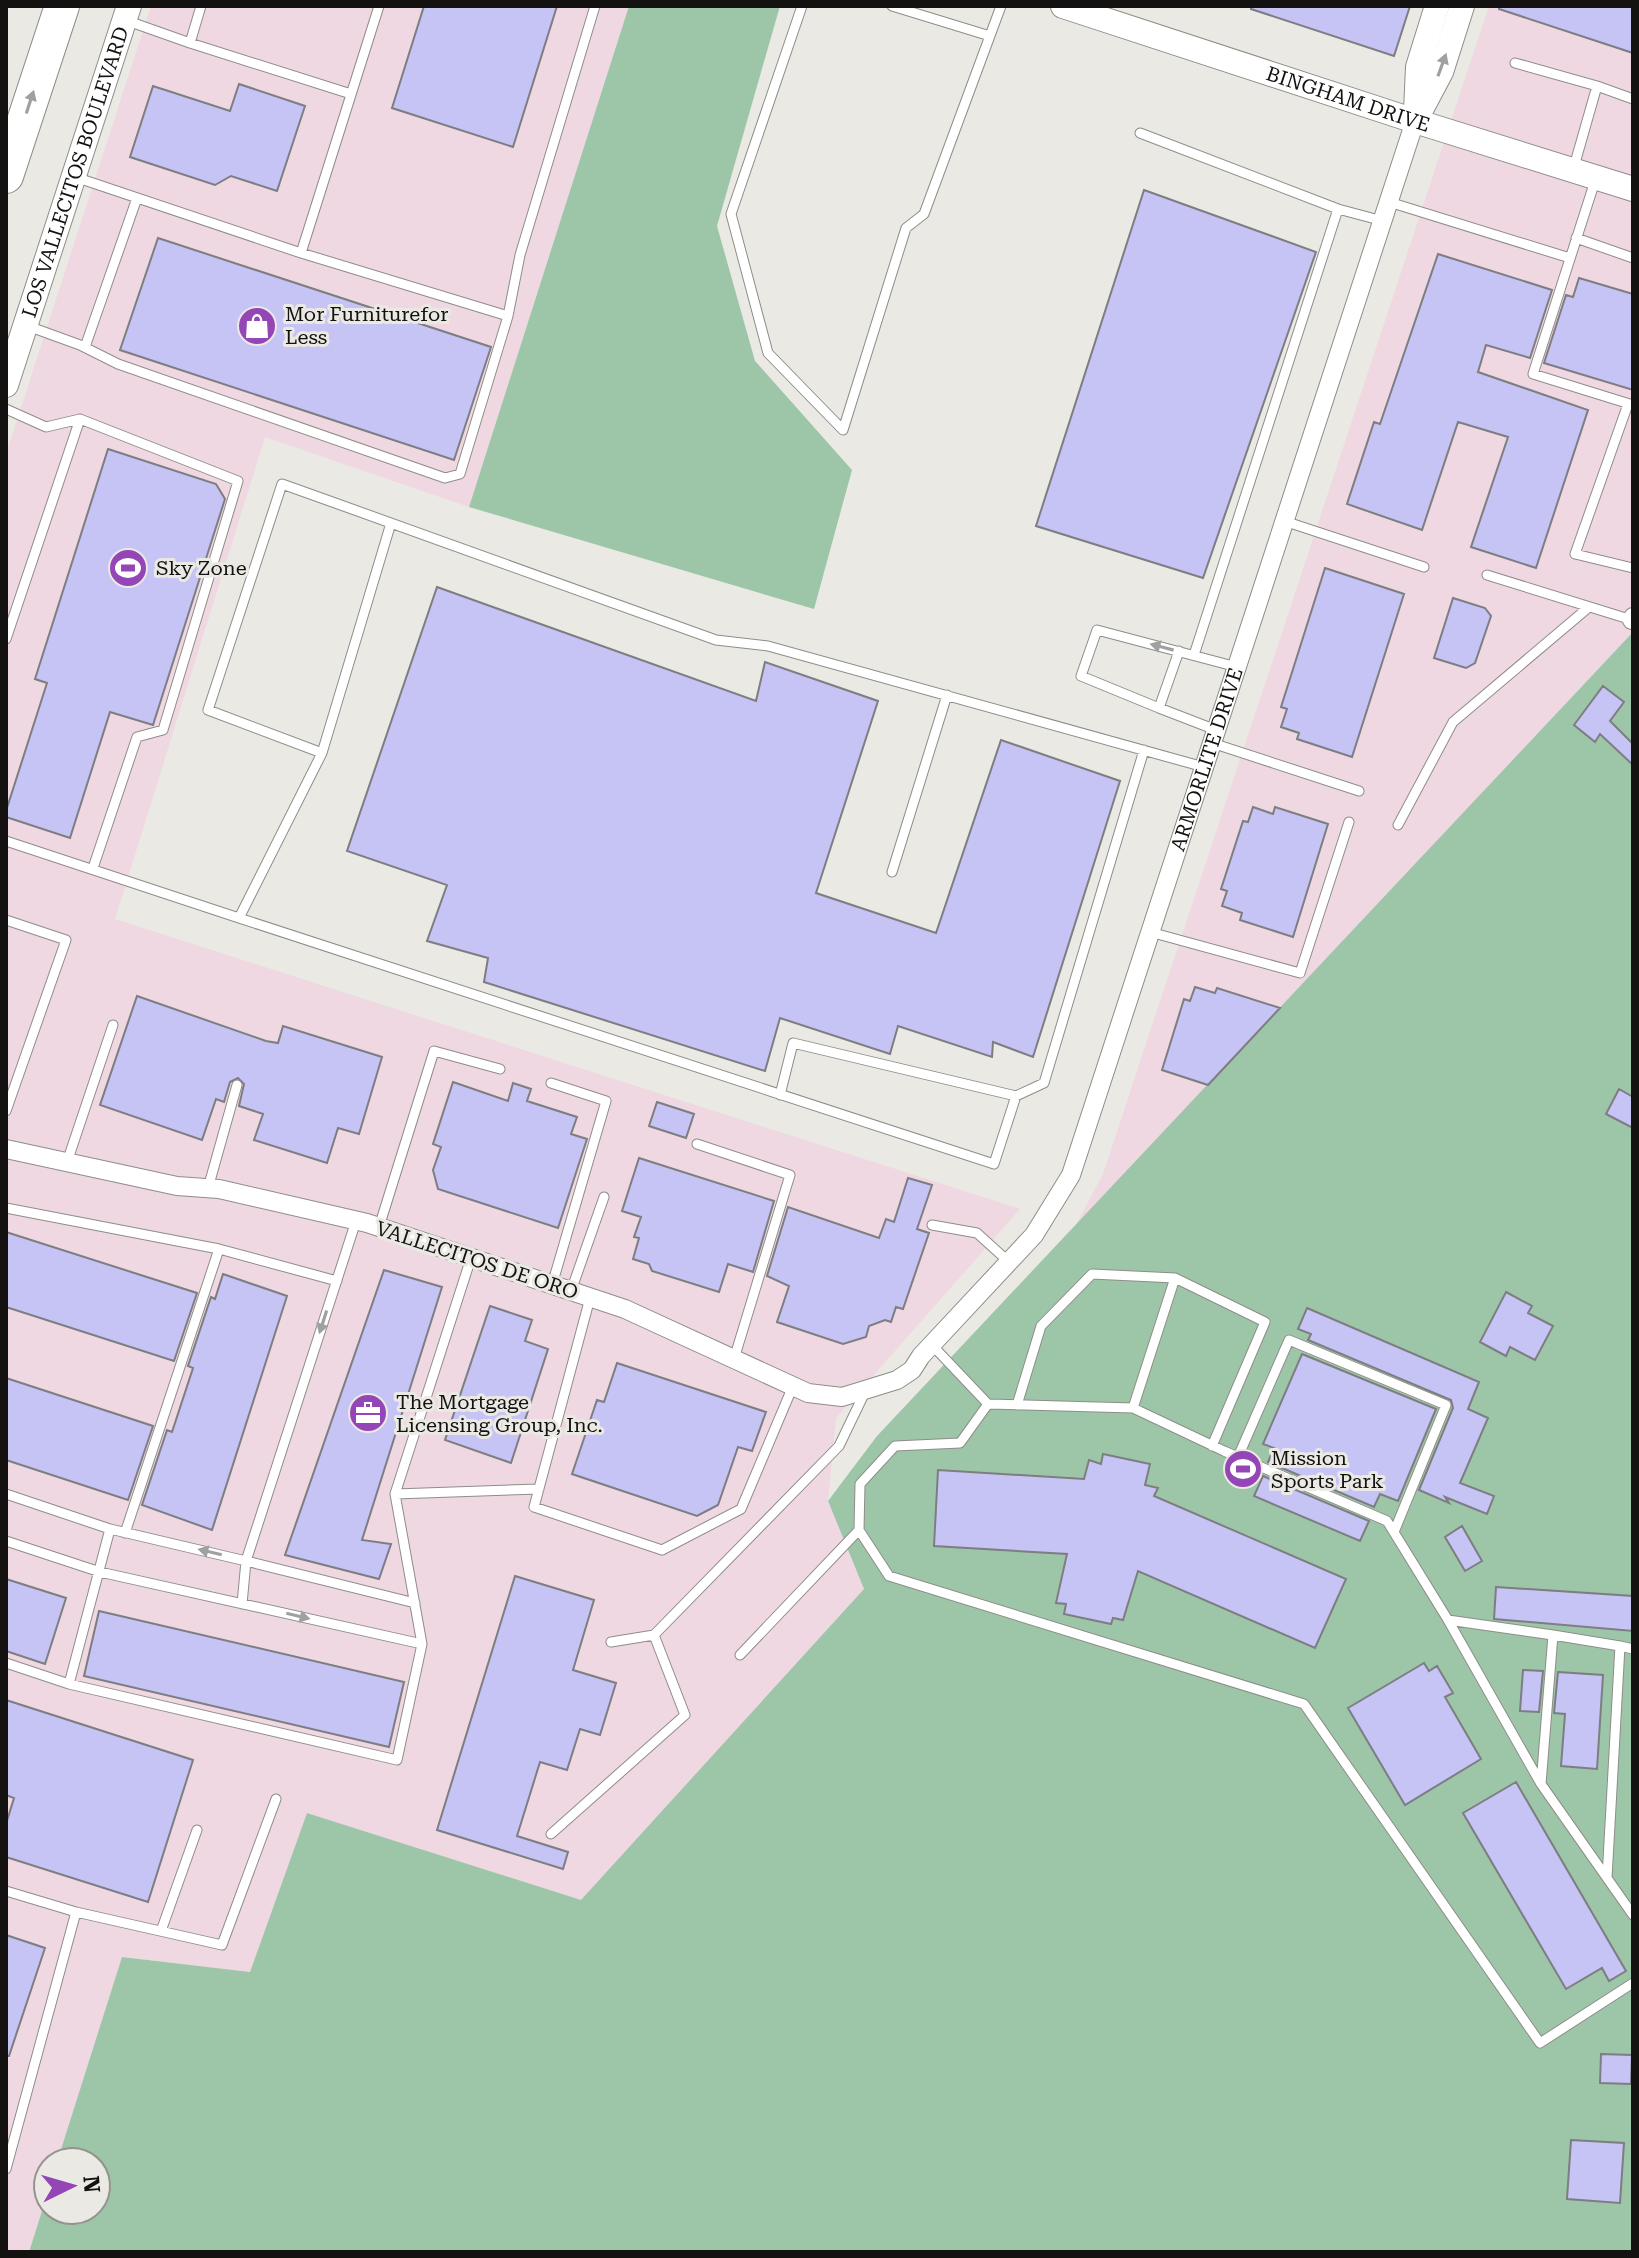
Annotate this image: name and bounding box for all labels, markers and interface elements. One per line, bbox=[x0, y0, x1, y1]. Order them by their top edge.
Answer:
street label: LOS VALLECITOS BOULEVARD bbox=[17, 23, 134, 321]
one-way arrow bbox=[1437, 53, 1449, 77]
street label: BINGHAM DRIVE bbox=[1263, 61, 1433, 137]
one-way arrow bbox=[25, 90, 37, 114]
place label: Mor Furniturefor Less bbox=[285, 302, 448, 349]
shop icon: Mor Furniturefor Less bbox=[236, 305, 278, 347]
sports icon: Sky Zone bbox=[107, 547, 149, 589]
place label: Sky Zone bbox=[156, 556, 247, 580]
one-way arrow bbox=[1149, 640, 1174, 652]
street label: ARMORLITE DRIVE bbox=[1166, 665, 1248, 854]
street label: VALLECITOS DE ORO bbox=[373, 1216, 581, 1304]
one-way arrow bbox=[317, 1310, 329, 1334]
place label: The Mortgage Licensing Group, Inc. bbox=[396, 1390, 603, 1437]
office icon: The Mortgage Licensing Group, Inc. bbox=[347, 1392, 389, 1434]
place label: Mission Sports Park bbox=[1271, 1446, 1384, 1493]
sports icon: Mission Sports Park bbox=[1222, 1448, 1264, 1490]
one-way arrow bbox=[198, 1546, 223, 1558]
one-way arrow bbox=[286, 1610, 311, 1623]
north arrow bbox=[32, 2146, 112, 2226]
text: N bbox=[78, 2175, 105, 2194]

